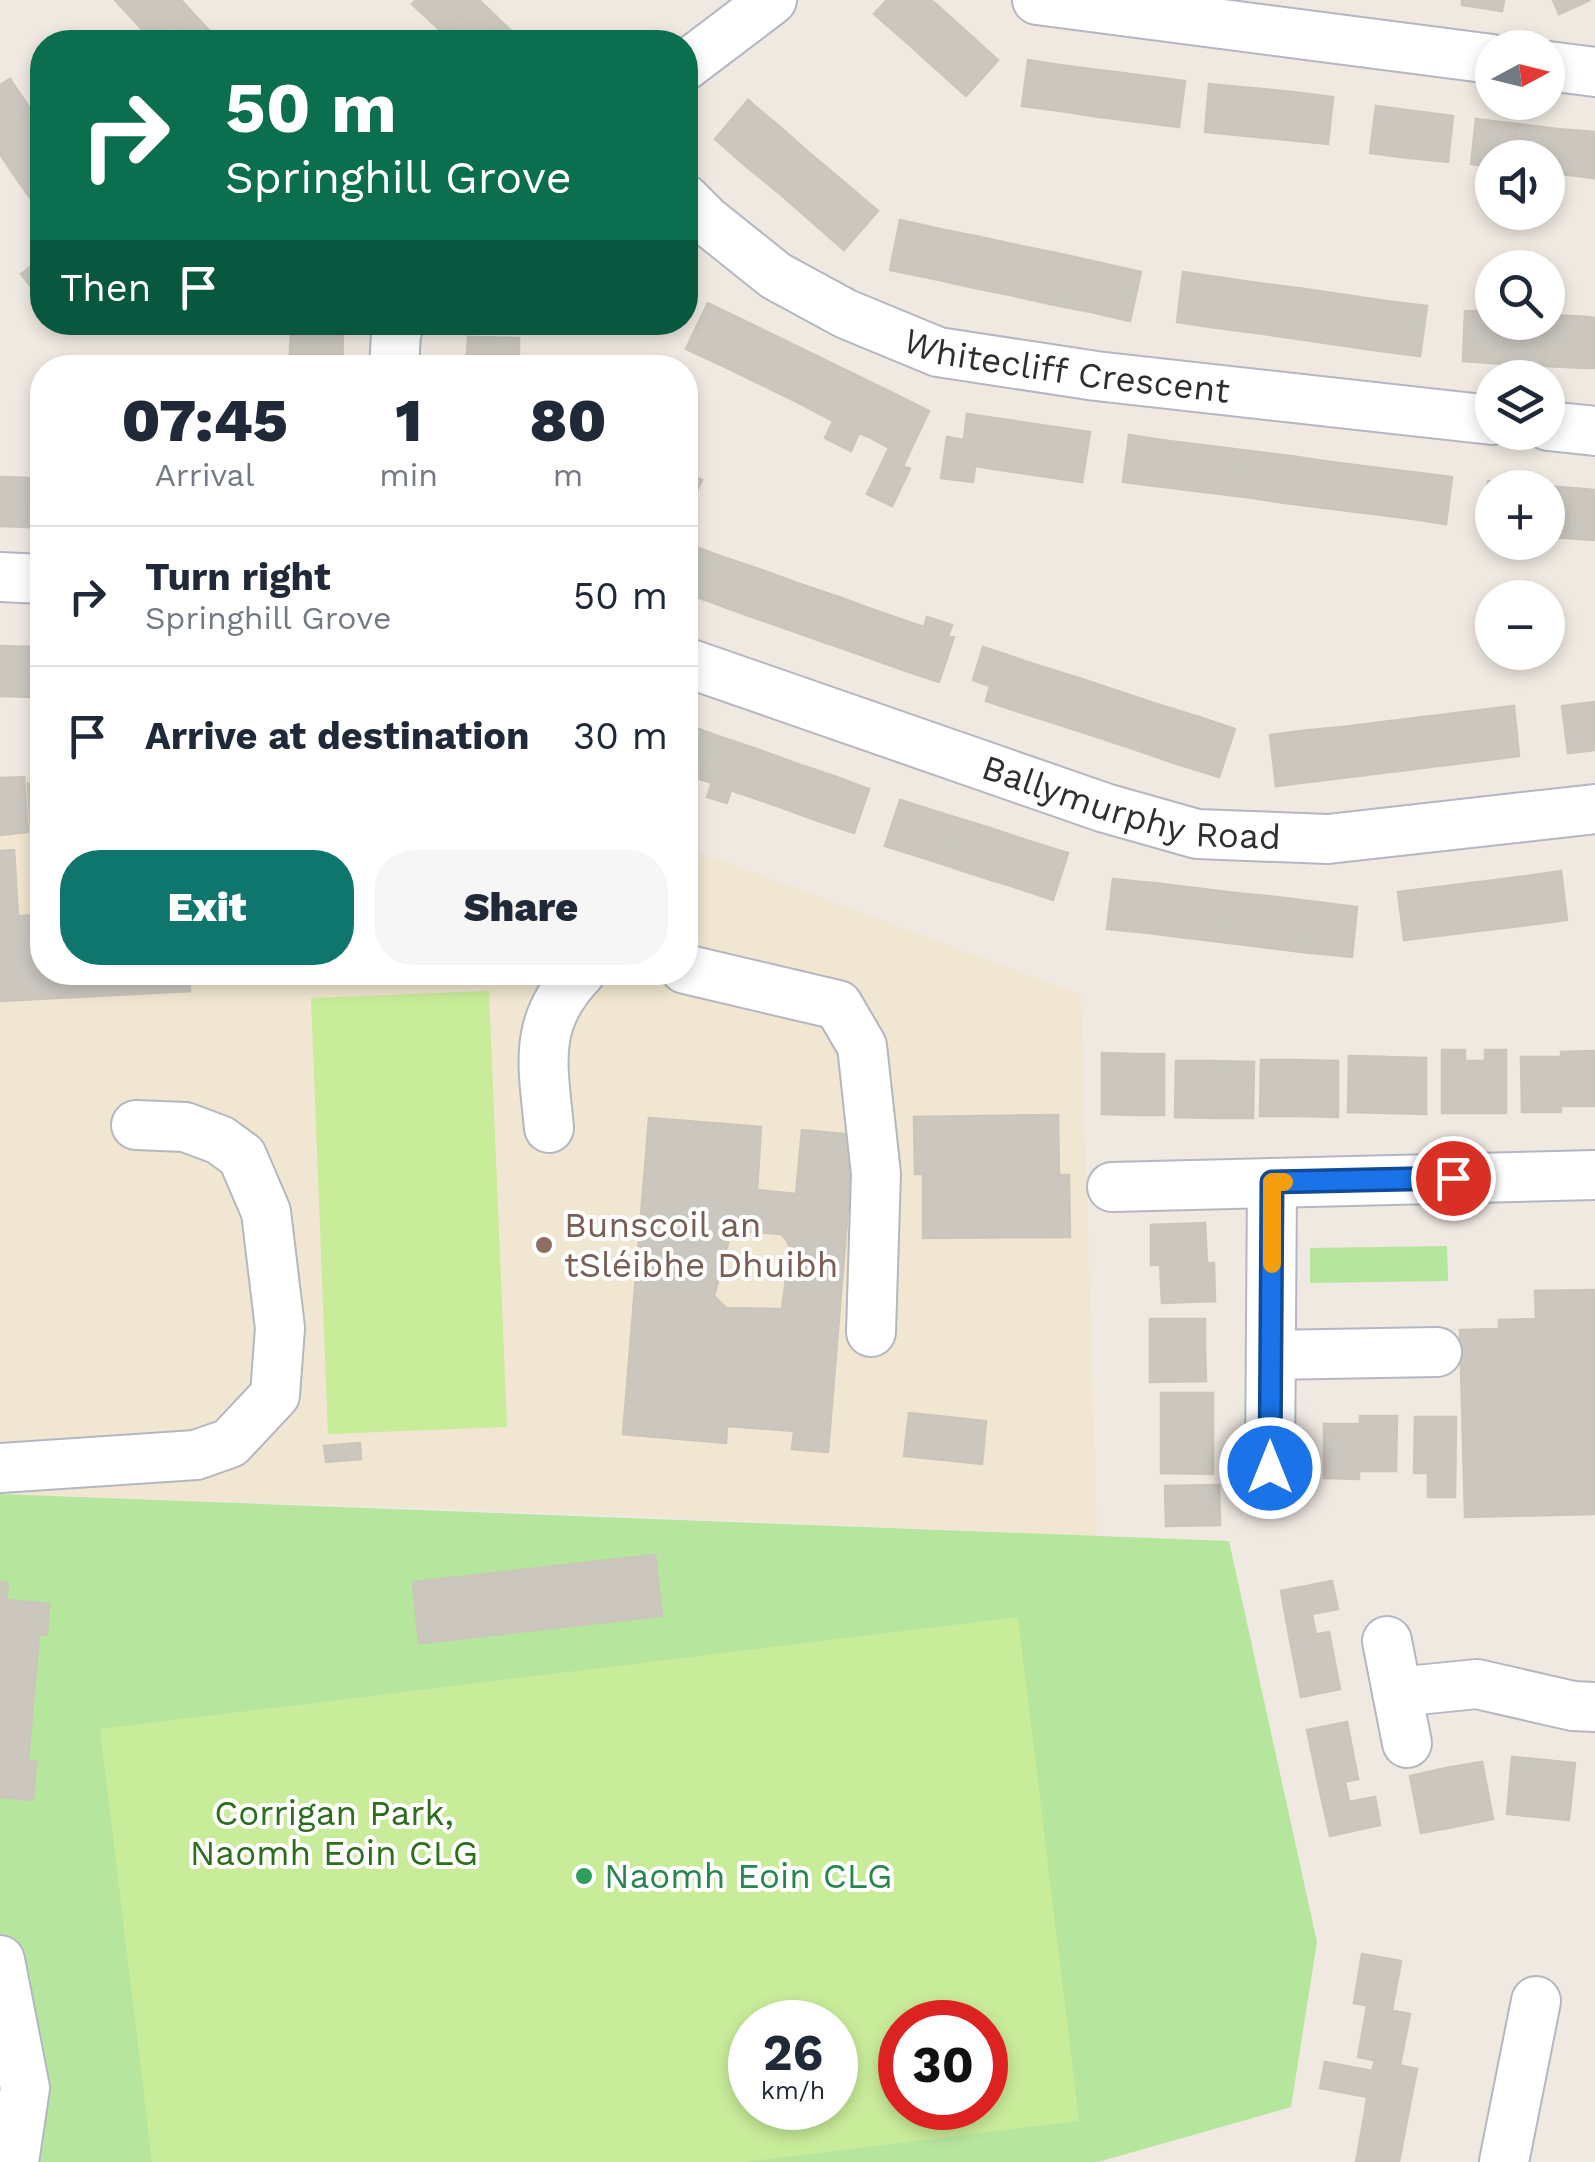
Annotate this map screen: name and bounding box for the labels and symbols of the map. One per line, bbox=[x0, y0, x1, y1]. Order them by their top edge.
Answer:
north arrow bbox=[1475, 30, 1565, 120]
street label: Whitecliff Crescent bbox=[897, 319, 1232, 412]
street label: Ballymurphy Road bbox=[976, 746, 1282, 858]
pin bbox=[1411, 1136, 1496, 1221]
place label: Bunscoil an tSléibhe Dhuibh bbox=[564, 1204, 838, 1286]
marker: Bunscoil an tSléibhe Dhuibh bbox=[533, 1234, 555, 1256]
position arrow bbox=[1218, 1416, 1322, 1520]
park label: Corrigan Park, Naomh Eoin CLG bbox=[190, 1792, 478, 1874]
place label: Naomh Eoin CLG bbox=[604, 1855, 892, 1897]
marker: Naomh Eoin CLG bbox=[573, 1865, 595, 1887]
speed limit sign: 30 bbox=[878, 2000, 1008, 2130]

